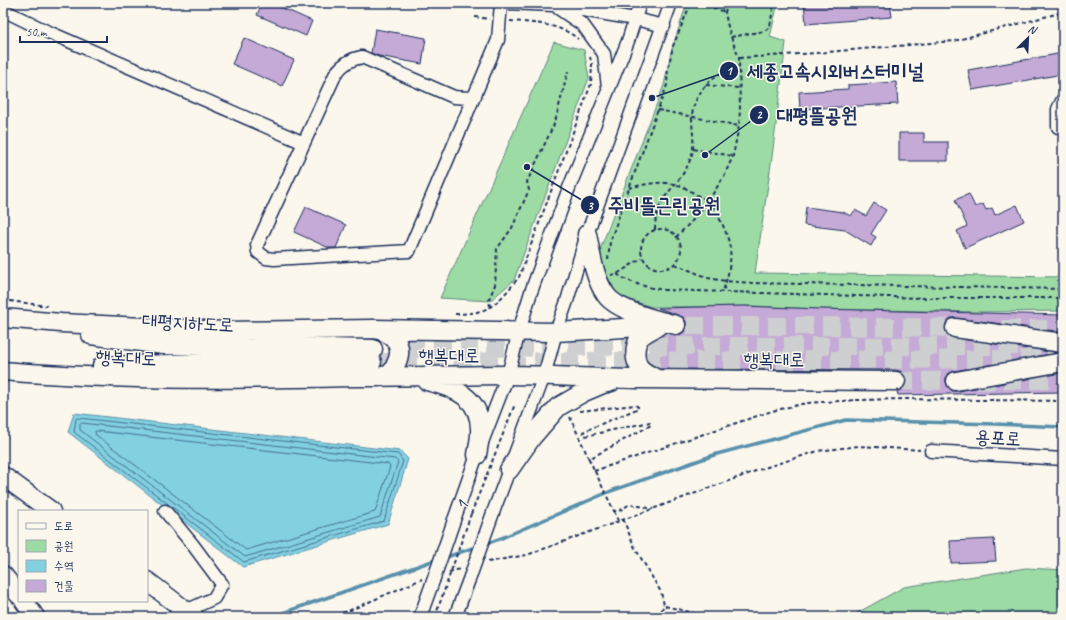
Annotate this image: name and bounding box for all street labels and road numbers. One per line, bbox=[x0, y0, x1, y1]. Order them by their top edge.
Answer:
street label: 대평지하도로 bbox=[142, 309, 234, 337]
street label: 행복대로 bbox=[418, 344, 480, 368]
street label: 행복대로 bbox=[95, 345, 157, 371]
street label: 행복대로 bbox=[743, 348, 805, 372]
street label: 용포로 bbox=[974, 425, 1021, 451]
street label: 1 bbox=[449, 496, 475, 514]

